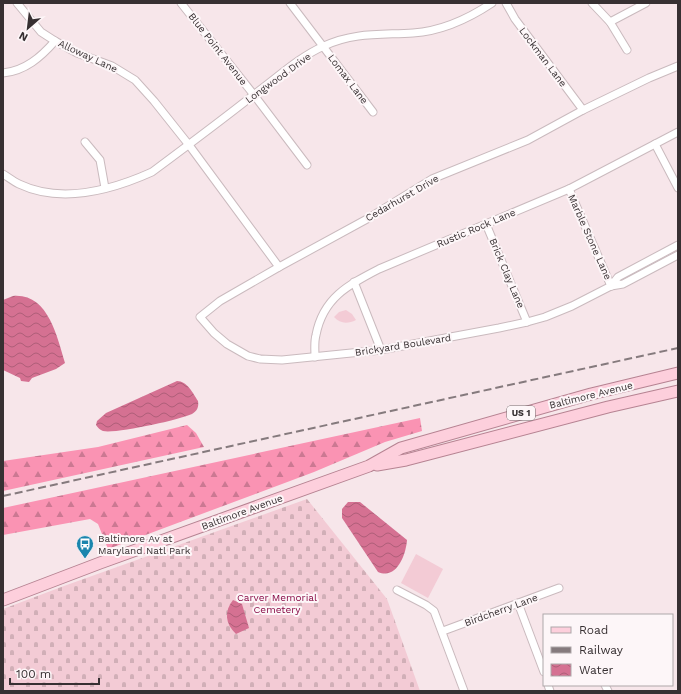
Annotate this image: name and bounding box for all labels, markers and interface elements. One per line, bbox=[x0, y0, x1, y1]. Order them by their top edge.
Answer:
north arrow bbox=[8, 8, 48, 48]
street label: Blue Point Avenue bbox=[186, 11, 250, 87]
street label: Lockman Lane bbox=[517, 25, 569, 89]
text: N bbox=[17, 29, 30, 44]
street label: Alloway Lane bbox=[57, 37, 120, 75]
street label: Longwood Drive bbox=[243, 50, 313, 105]
street label: Lomax Lane bbox=[326, 52, 370, 106]
street label: Cedarhurst Drive bbox=[363, 172, 441, 223]
street label: Marble Stone Lane bbox=[566, 193, 614, 282]
street label: Rustic Rock Lane bbox=[435, 206, 517, 250]
street label: Brick Clay Lane bbox=[487, 236, 527, 310]
street label: Brickyard Boulevard bbox=[354, 332, 452, 358]
street label: Baltimore Avenue bbox=[548, 379, 634, 411]
road number: US 1 bbox=[507, 406, 535, 420]
street label: Baltimore Avenue bbox=[200, 492, 284, 532]
place label: Baltimore Av at Maryland Natl Park bbox=[98, 533, 191, 556]
bus stop icon: Baltimore Av at Maryland Natl Park bbox=[75, 534, 95, 559]
park label: Carver Memorial Cemetery bbox=[237, 592, 317, 615]
street label: Birdcherry Lane bbox=[463, 592, 539, 628]
legend bbox=[543, 614, 673, 686]
text: Road bbox=[579, 623, 608, 637]
text: Railway bbox=[579, 643, 624, 657]
scale bar bbox=[10, 660, 99, 686]
text: Water bbox=[579, 663, 614, 677]
text: 100 m bbox=[16, 667, 51, 681]

